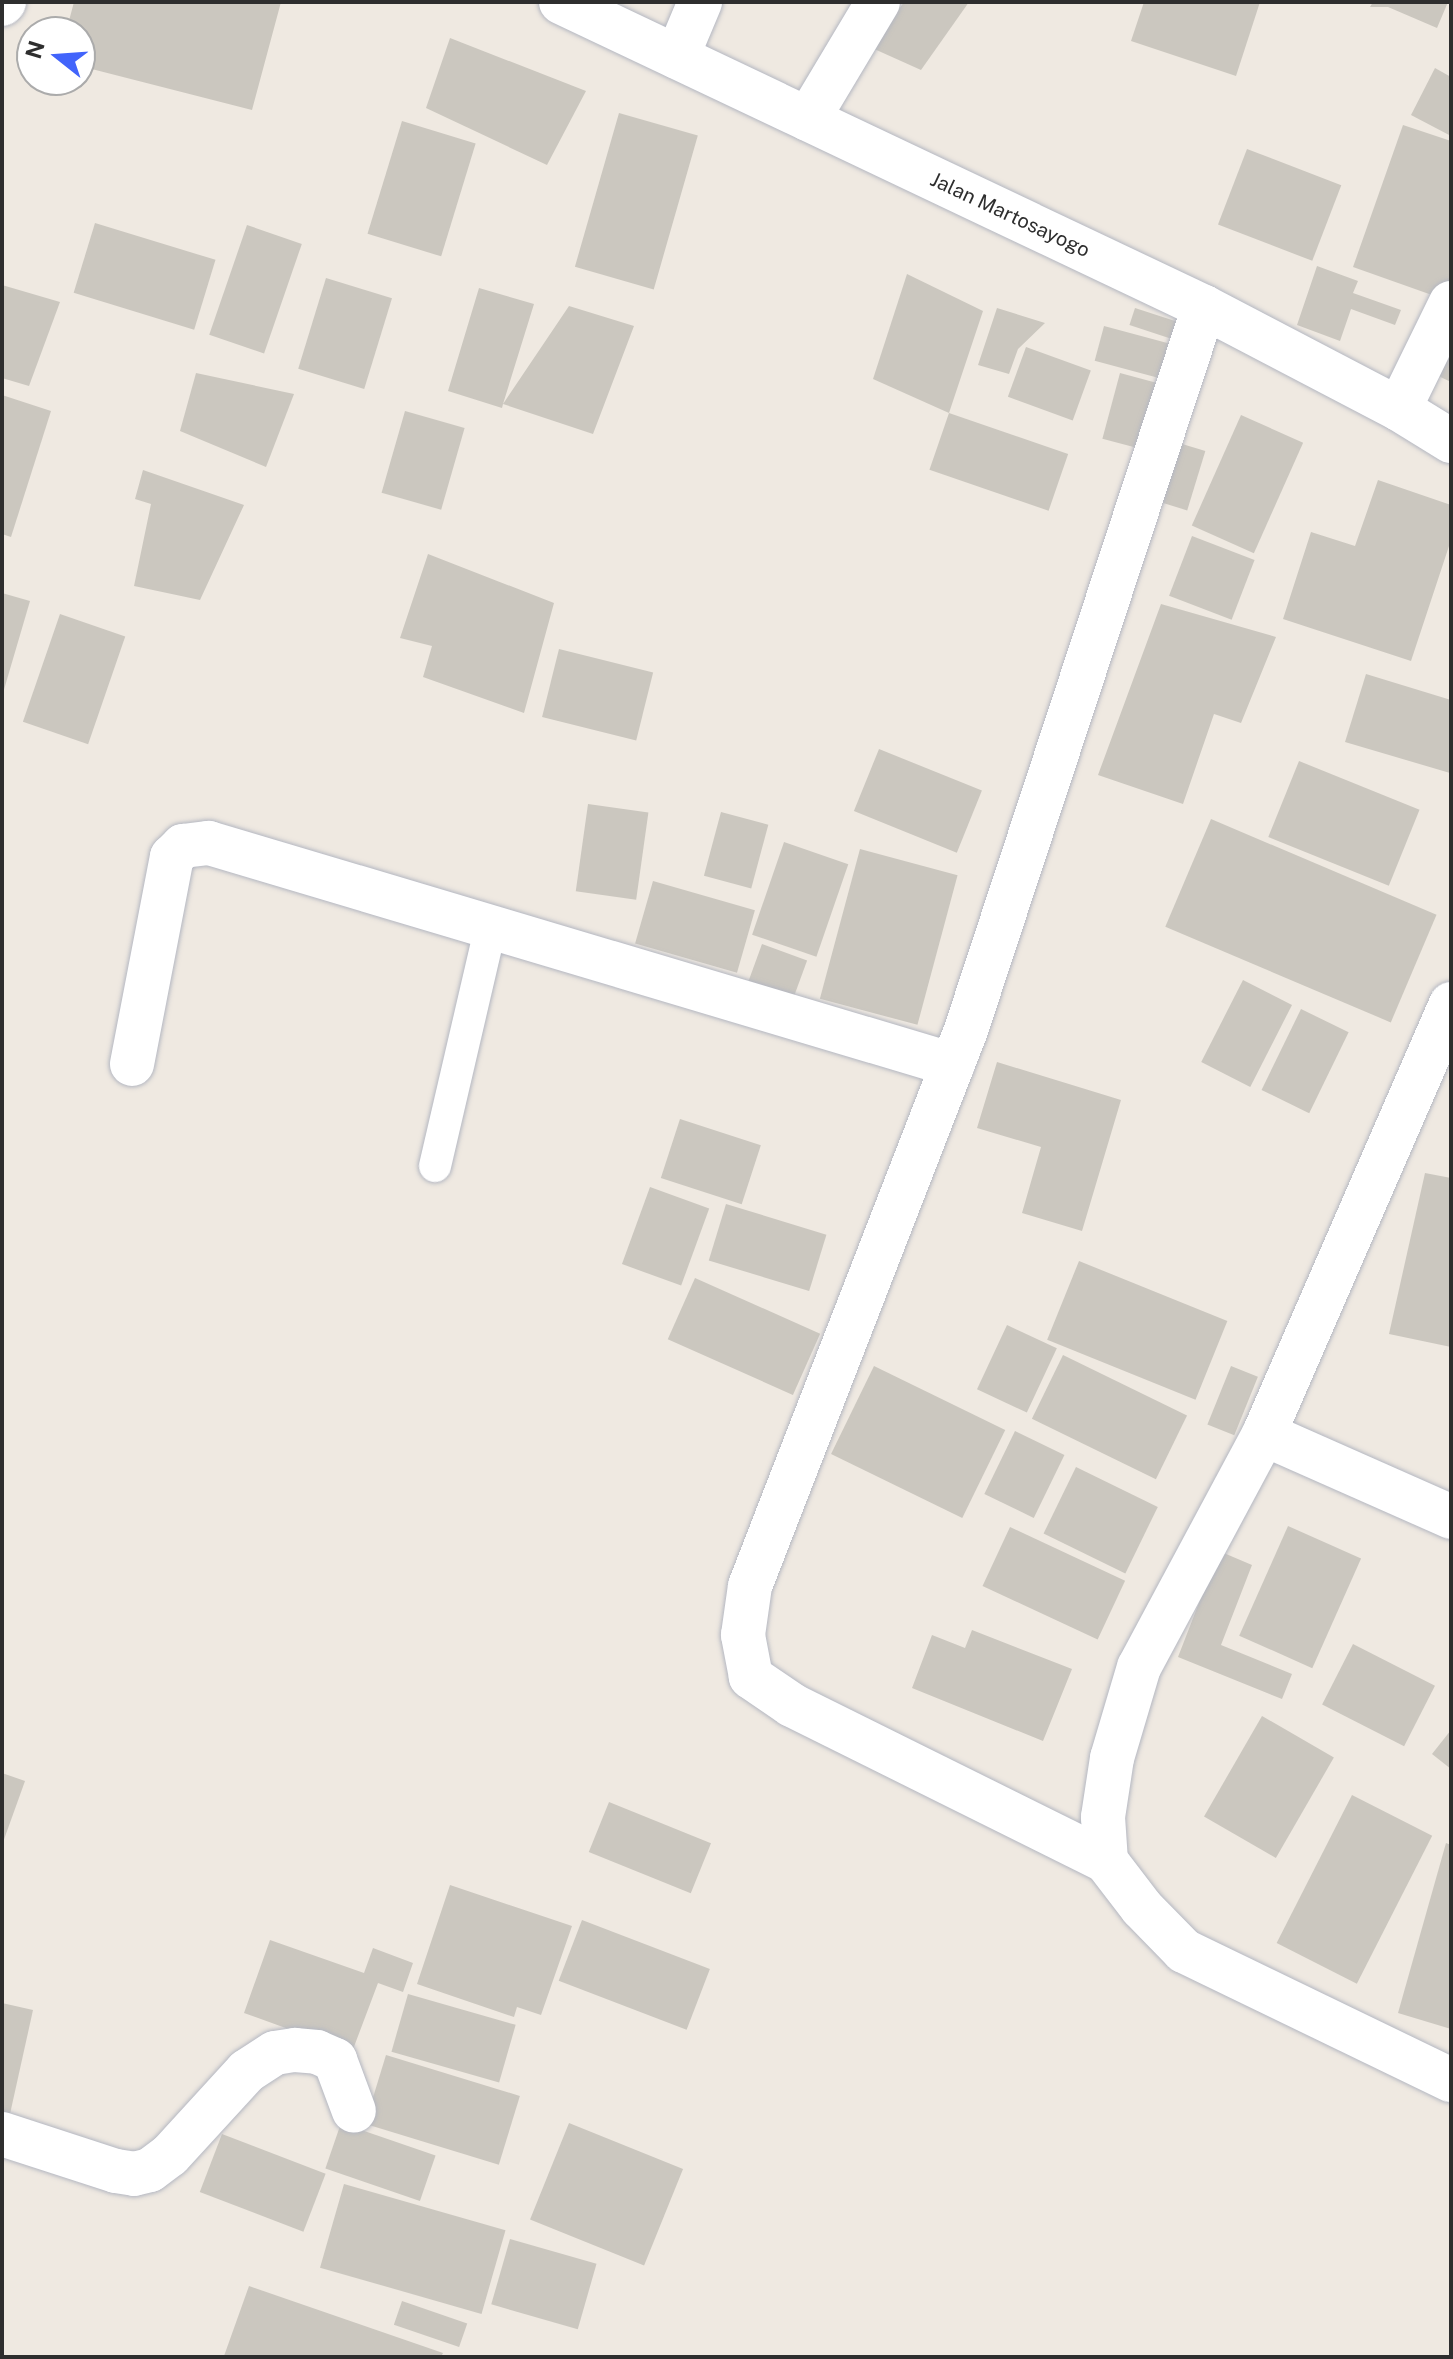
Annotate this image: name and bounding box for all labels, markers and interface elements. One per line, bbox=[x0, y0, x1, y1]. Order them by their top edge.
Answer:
north arrow bbox=[16, 16, 96, 96]
text: N bbox=[20, 38, 50, 62]
street label: Jalan Martosayogo bbox=[926, 168, 1094, 262]

